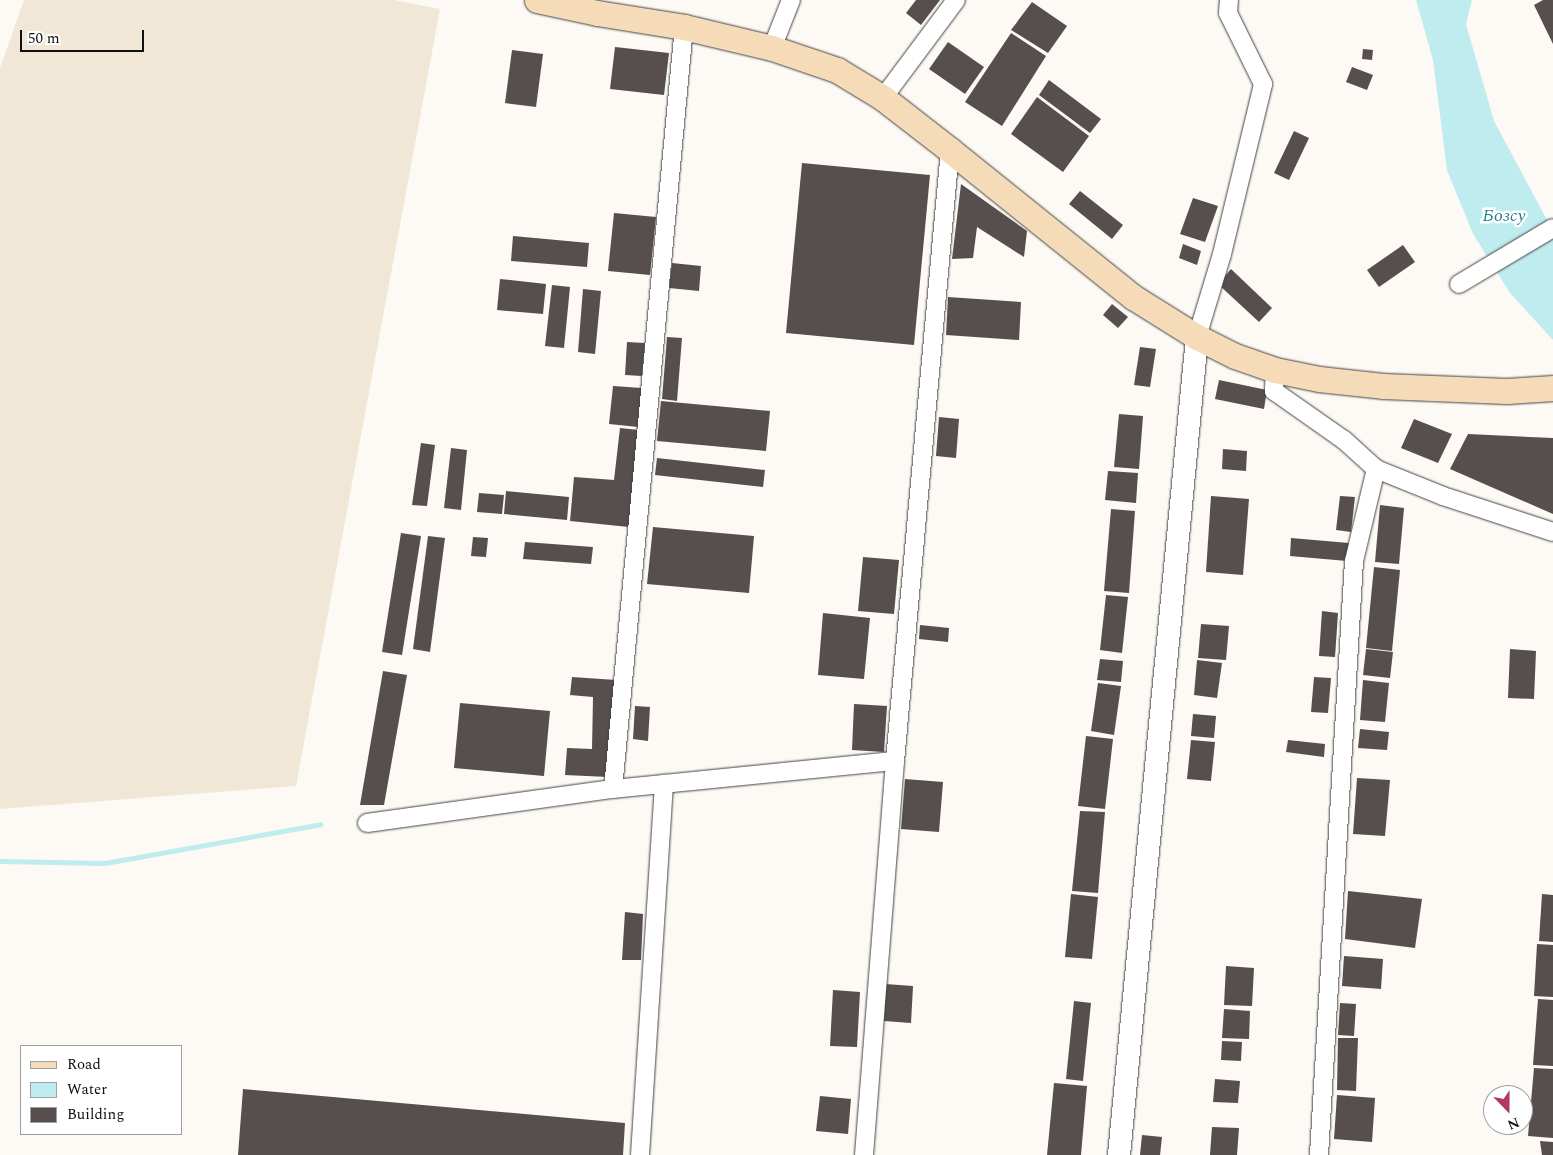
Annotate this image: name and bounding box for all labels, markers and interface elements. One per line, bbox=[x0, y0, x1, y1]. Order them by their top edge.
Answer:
scale bar bbox=[22, 20, 146, 52]
text: 50 m bbox=[28, 27, 60, 50]
water label: Бозсу bbox=[1482, 205, 1526, 227]
legend bbox=[20, 1045, 182, 1135]
text: Road bbox=[67, 1053, 101, 1076]
text: Water bbox=[67, 1078, 107, 1101]
north arrow bbox=[1483, 1085, 1533, 1135]
text: Building bbox=[67, 1103, 124, 1126]
text: N bbox=[1504, 1112, 1523, 1135]

